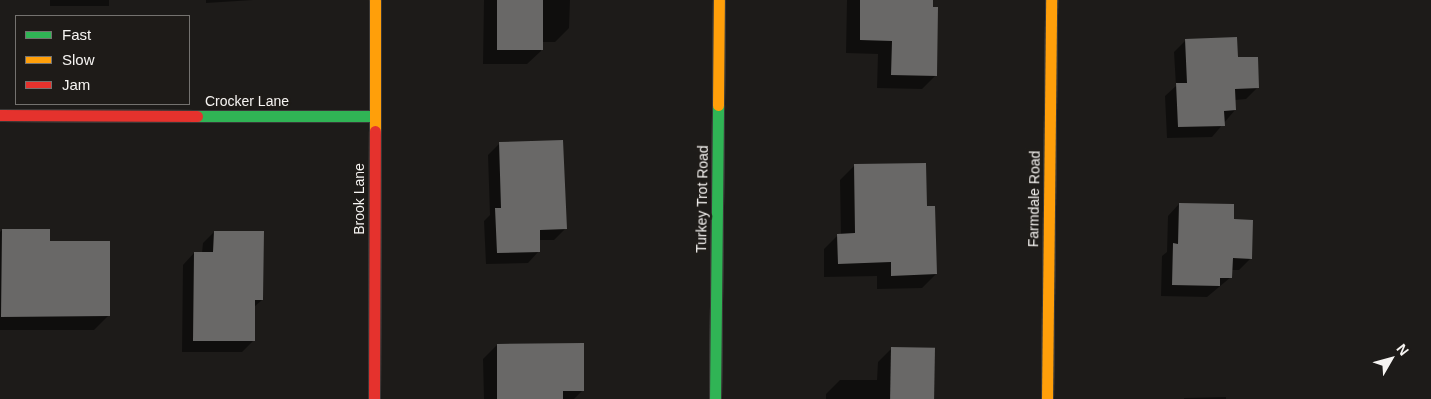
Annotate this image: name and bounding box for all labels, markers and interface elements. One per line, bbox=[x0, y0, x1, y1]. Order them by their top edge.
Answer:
legend bbox=[15, 15, 190, 105]
text: Fast bbox=[62, 26, 91, 43]
text: Slow bbox=[62, 51, 95, 68]
text: Jam bbox=[62, 76, 90, 93]
street label: Crocker Lane bbox=[205, 93, 289, 109]
street label: Turkey Trot Road bbox=[693, 145, 711, 253]
street label: Farmdale Road bbox=[1025, 151, 1043, 247]
street label: Brook Lane bbox=[351, 163, 367, 235]
north arrow bbox=[1366, 334, 1416, 384]
text: N bbox=[1393, 341, 1412, 359]

